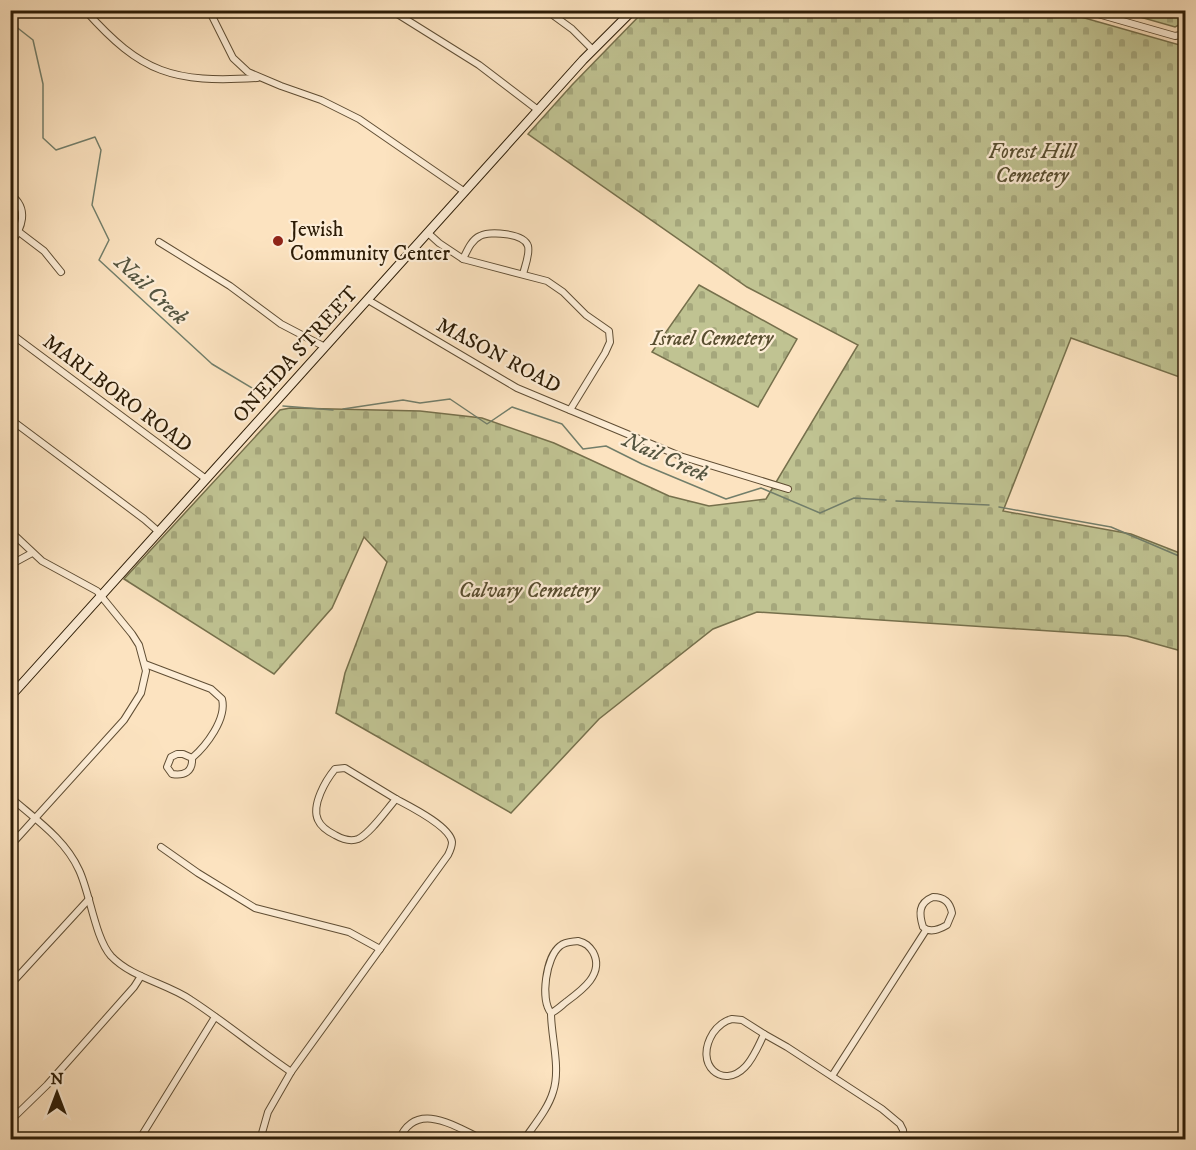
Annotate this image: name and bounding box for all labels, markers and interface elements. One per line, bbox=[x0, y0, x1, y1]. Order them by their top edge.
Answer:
park label: Forest Hill Cemetery bbox=[988, 139, 1078, 189]
place label: Jewish Community Center bbox=[288, 217, 450, 267]
marker: Jewish Community Center bbox=[271, 234, 285, 248]
water label: Nail Creek bbox=[107, 248, 194, 331]
street label: ONEIDA STREET bbox=[227, 281, 364, 428]
street label: MASON ROAD bbox=[432, 312, 565, 400]
park label: Israel Cemetery bbox=[649, 326, 775, 352]
street label: MARLBORO ROAD bbox=[38, 329, 197, 458]
water label: Nail Creek bbox=[617, 426, 713, 488]
park label: Calvary Cemetery bbox=[458, 578, 601, 604]
north arrow bbox=[27, 1063, 87, 1123]
text: N bbox=[50, 1069, 64, 1089]

